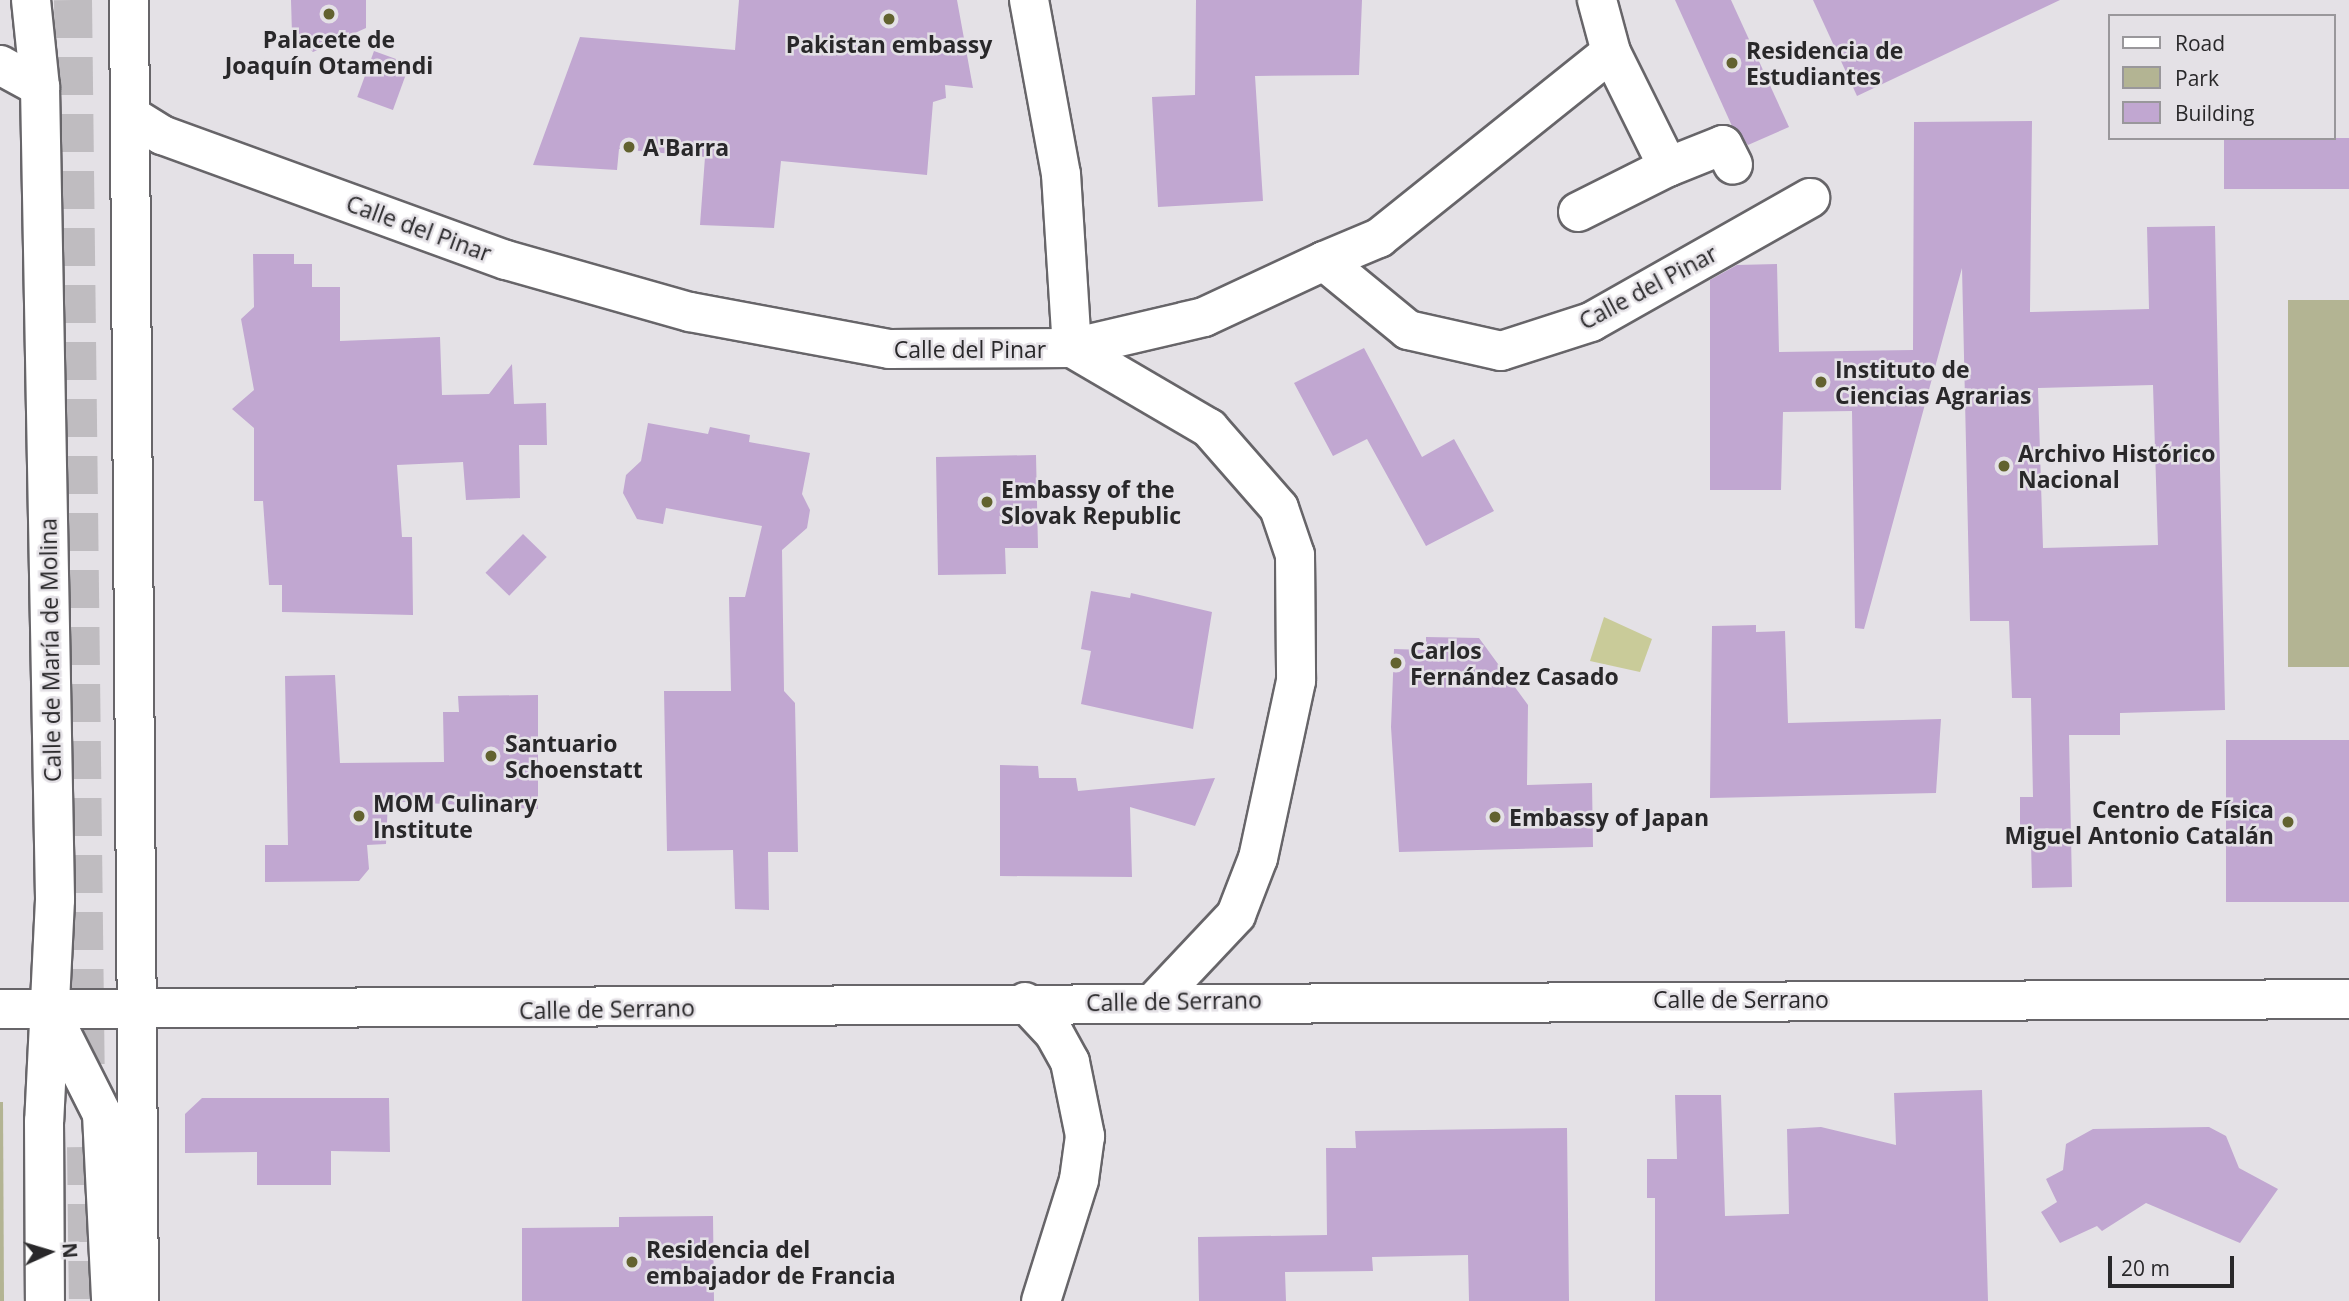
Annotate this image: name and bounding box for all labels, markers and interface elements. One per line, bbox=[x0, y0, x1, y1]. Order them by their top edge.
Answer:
marker: Palacete de Joaquín Otamendi bbox=[321, 6, 337, 22]
marker: Pakistan embassy bbox=[881, 11, 897, 27]
legend bbox=[2108, 14, 2335, 140]
place label: Palacete de Joaquín Otamendi bbox=[225, 25, 433, 79]
text: Road bbox=[2175, 29, 2225, 57]
place label: Pakistan embassy bbox=[786, 30, 992, 58]
place label: Residencia de Estudiantes bbox=[1746, 36, 1903, 90]
marker: Residencia de Estudiantes bbox=[1724, 55, 1740, 71]
text: Park bbox=[2175, 64, 2219, 92]
text: Building bbox=[2175, 99, 2254, 127]
place label: A'Barra bbox=[643, 133, 729, 161]
marker: A'Barra bbox=[621, 139, 637, 155]
street label: Calle del Pinar bbox=[343, 189, 495, 267]
street label: Calle del Pinar bbox=[1574, 239, 1722, 335]
street label: Calle del Pinar bbox=[894, 335, 1046, 363]
place label: Instituto de Ciencias Agrarias bbox=[1835, 355, 2032, 409]
marker: Instituto de Ciencias Agrarias bbox=[1813, 374, 1829, 390]
place label: Archivo Histórico Nacional bbox=[2018, 439, 2215, 493]
marker: Archivo Histórico Nacional bbox=[1996, 458, 2012, 474]
place label: Embassy of the Slovak Republic bbox=[1001, 475, 1181, 529]
marker: Embassy of the Slovak Republic bbox=[979, 494, 995, 510]
street label: Calle de María de Molina bbox=[34, 518, 66, 782]
place label: Carlos Fernández Casado bbox=[1410, 636, 1619, 690]
marker: Carlos Fernández Casado bbox=[1388, 655, 1404, 671]
place label: Santuario Schoenstatt bbox=[505, 729, 643, 783]
marker: Santuario Schoenstatt bbox=[483, 748, 499, 764]
place label: MOM Culinary Institute bbox=[373, 789, 537, 843]
place label: Centro de Física Miguel Antonio Catalán bbox=[2005, 795, 2274, 849]
place label: Embassy of Japan bbox=[1509, 803, 1709, 831]
marker: MOM Culinary Institute bbox=[351, 808, 367, 824]
marker: Embassy of Japan bbox=[1487, 809, 1503, 825]
marker: Centro de Física Miguel Antonio Catalán bbox=[2280, 814, 2296, 830]
street label: Calle de Serrano bbox=[1653, 985, 1829, 1013]
street label: Calle de Serrano bbox=[1086, 986, 1262, 1016]
street label: Calle de Serrano bbox=[519, 994, 695, 1024]
north arrow bbox=[14, 1217, 84, 1287]
place label: Residencia del embajador de Francia bbox=[646, 1235, 896, 1289]
text: N bbox=[56, 1242, 83, 1259]
scale bar bbox=[2111, 1242, 2237, 1286]
marker: Residencia del embajador de Francia bbox=[624, 1254, 640, 1270]
text: 20 m bbox=[2121, 1254, 2170, 1282]

